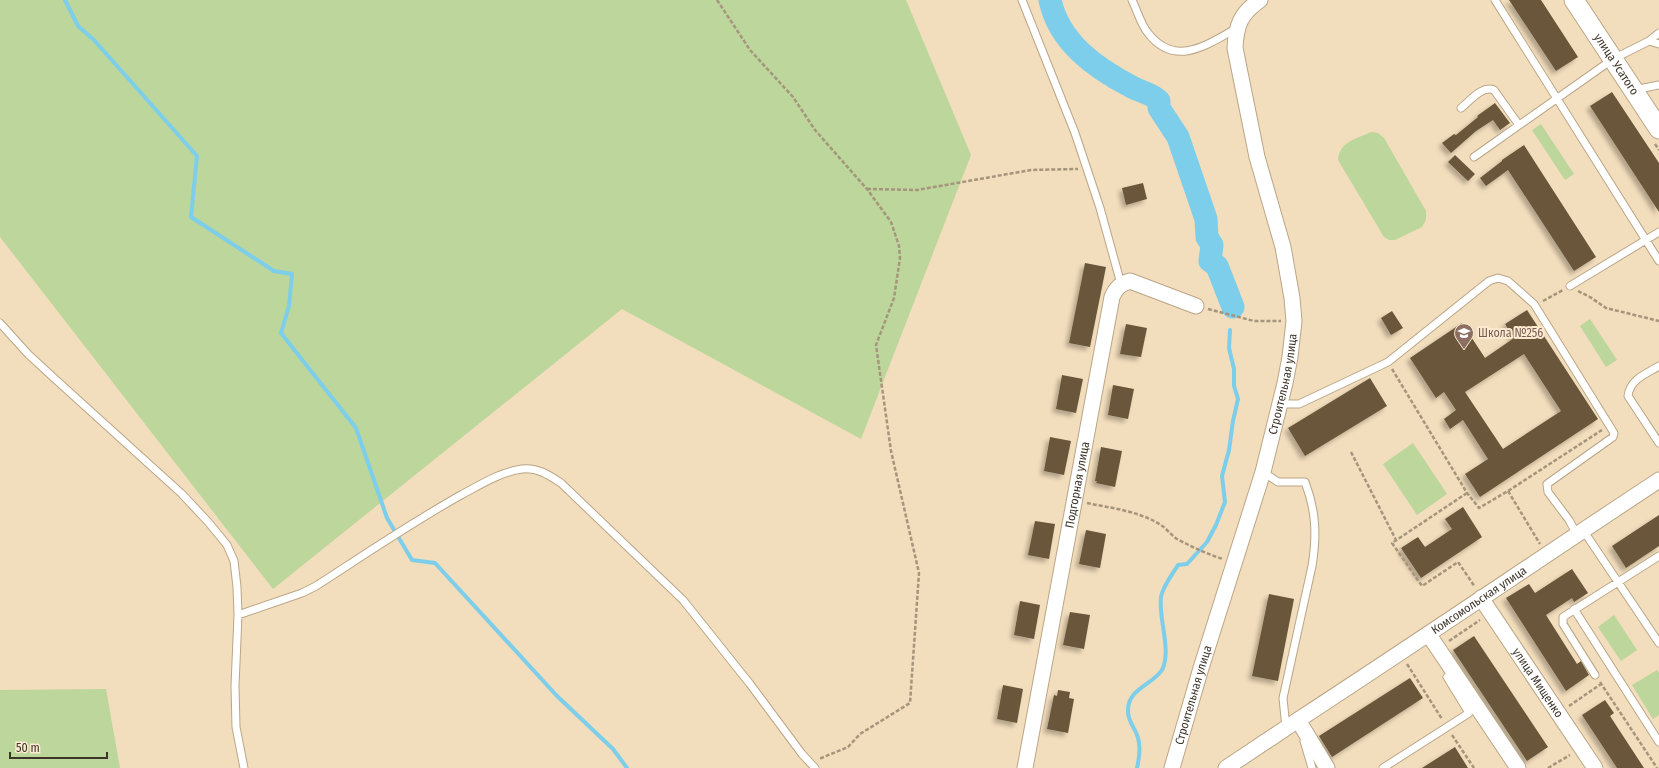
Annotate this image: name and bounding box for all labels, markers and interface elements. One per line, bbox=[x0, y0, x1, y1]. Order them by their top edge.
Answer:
street label: улица Усатого bbox=[1591, 31, 1642, 98]
school or university icon: Школа №256 bbox=[1453, 322, 1475, 350]
place label: Школа №256 bbox=[1478, 326, 1543, 340]
street label: Строительная улица bbox=[1266, 333, 1300, 436]
street label: Подгорная улица bbox=[1062, 440, 1092, 529]
street label: Комсомольская улица bbox=[1429, 563, 1529, 637]
street label: Строительная улица bbox=[1172, 644, 1215, 746]
street label: улица Мищенко bbox=[1510, 645, 1566, 720]
scale bar bbox=[10, 734, 107, 760]
text: 50 m bbox=[16, 741, 40, 755]

